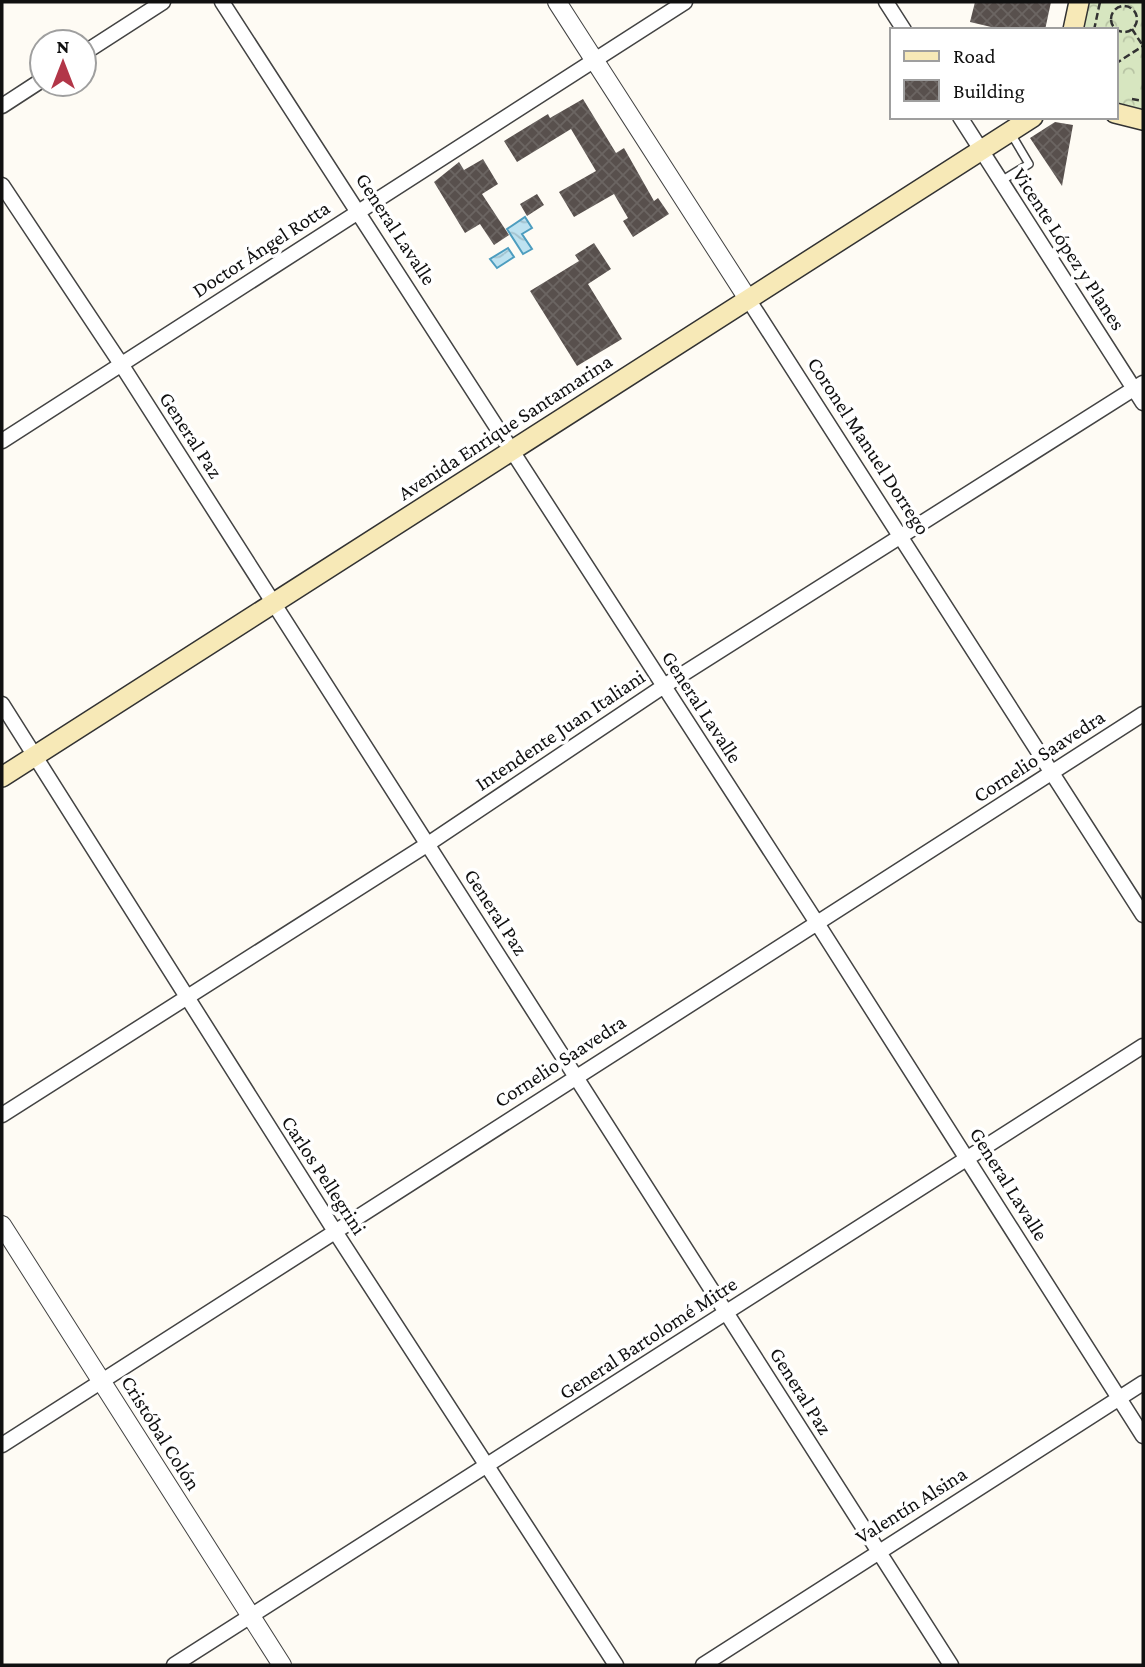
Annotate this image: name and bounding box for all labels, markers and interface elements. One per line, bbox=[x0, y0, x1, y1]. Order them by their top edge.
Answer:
north arrow bbox=[28, 28, 98, 98]
legend bbox=[890, 28, 1117, 119]
text: N bbox=[57, 36, 70, 57]
text: Road bbox=[953, 44, 996, 68]
text: Building bbox=[953, 79, 1025, 103]
street label: Vicente López y Planes bbox=[1008, 163, 1130, 335]
street label: General Lavalle bbox=[351, 168, 441, 290]
street label: Doctor Ángel Rotta bbox=[188, 195, 334, 302]
street label: Avenida Enrique Santamarina bbox=[393, 349, 617, 505]
street label: Coronel Manuel Dorrego bbox=[803, 353, 935, 539]
street label: General Paz bbox=[154, 387, 228, 483]
street label: General Lavalle bbox=[657, 646, 747, 768]
street label: Intendente Juan Italiani bbox=[471, 664, 650, 796]
street label: Cornelio Saavedra bbox=[969, 704, 1109, 807]
street label: General Paz bbox=[459, 864, 533, 960]
street label: Cornelio Saavedra bbox=[490, 1009, 630, 1112]
street label: Carlos Pellegrini bbox=[277, 1111, 372, 1239]
street label: General Lavalle bbox=[965, 1123, 1053, 1245]
street label: General Bartolomé Mitre bbox=[555, 1271, 741, 1405]
street label: General Paz bbox=[765, 1343, 837, 1439]
street label: Cristóbal Colón bbox=[116, 1371, 206, 1495]
street label: Valentín Alsina bbox=[851, 1461, 971, 1549]

